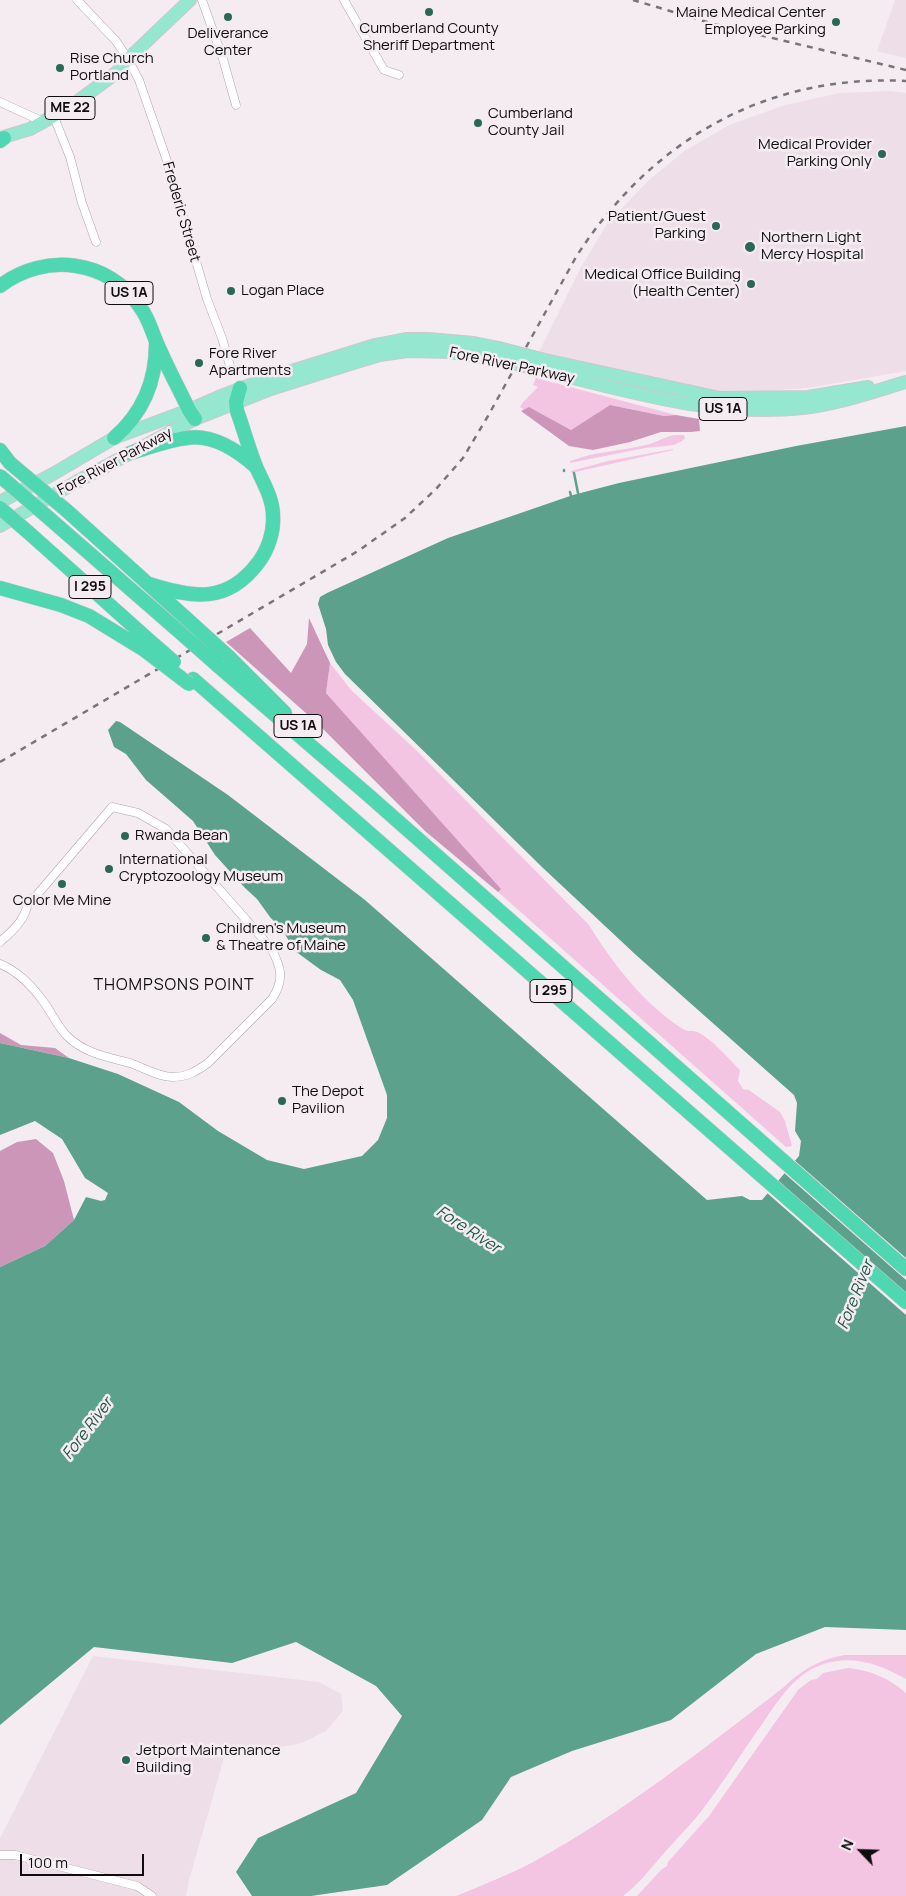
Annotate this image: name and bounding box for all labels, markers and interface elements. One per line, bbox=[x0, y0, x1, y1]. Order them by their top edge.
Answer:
place label: Maine Medical Center Employee Parking bbox=[676, 4, 826, 39]
marker: Cumberland County Sheriff Department bbox=[423, 6, 435, 18]
marker: Deliverance Center bbox=[222, 11, 234, 23]
marker: Maine Medical Center Employee Parking bbox=[830, 16, 842, 28]
place label: Cumberland County Sheriff Department bbox=[359, 20, 499, 55]
place label: Deliverance Center bbox=[187, 25, 269, 60]
place label: Rise Church Portland bbox=[70, 50, 154, 85]
marker: Rise Church Portland bbox=[54, 62, 66, 74]
road number: ME 22 bbox=[45, 96, 95, 120]
place label: Cumberland County Jail bbox=[488, 105, 573, 140]
marker: Cumberland County Jail bbox=[472, 117, 484, 129]
place label: Medical Provider Parking Only bbox=[758, 136, 872, 171]
marker: Medical Provider Parking Only bbox=[876, 148, 888, 160]
street label: Frederic Street bbox=[158, 160, 204, 264]
place label: Patient/Guest Parking bbox=[608, 208, 706, 243]
marker: Patient/Guest Parking bbox=[710, 220, 722, 232]
place label: Northern Light Mercy Hospital bbox=[761, 229, 864, 264]
marker: Northern Light Mercy Hospital bbox=[743, 240, 757, 254]
place label: Medical Office Building (Health Center) bbox=[584, 266, 741, 301]
marker: Medical Office Building (Health Center) bbox=[745, 278, 757, 290]
road number: US 1A bbox=[105, 282, 153, 304]
place label: Logan Place bbox=[241, 282, 324, 300]
marker: Logan Place bbox=[225, 285, 237, 297]
street label: Fore River Parkway bbox=[448, 344, 576, 388]
place label: Fore River Apartments bbox=[209, 345, 291, 380]
marker: Fore River Apartments bbox=[193, 357, 205, 369]
road number: US 1A bbox=[699, 398, 747, 420]
street label: Fore River Parkway bbox=[55, 424, 175, 500]
road number: I 295 bbox=[69, 576, 111, 598]
road number: US 1A bbox=[274, 714, 322, 738]
place label: Rwanda Bean bbox=[135, 827, 228, 845]
marker: Rwanda Bean bbox=[119, 830, 131, 842]
place label: International Cryptozoology Museum bbox=[119, 851, 283, 886]
marker: International Cryptozoology Museum bbox=[103, 863, 115, 875]
marker: Color Me Mine bbox=[56, 878, 68, 890]
place label: Color Me Mine bbox=[13, 892, 111, 910]
place label: Children's Museum & Theatre of Maine bbox=[216, 920, 346, 955]
marker: Children's Museum & Theatre of Maine bbox=[200, 932, 212, 944]
district label: THOMPSONS POINT bbox=[92, 976, 256, 996]
road number: I 295 bbox=[530, 979, 572, 1002]
place label: The Depot Pavilion bbox=[292, 1083, 364, 1118]
marker: The Depot Pavilion bbox=[276, 1095, 288, 1107]
water label: Fore River bbox=[432, 1202, 504, 1258]
water label: Fore River bbox=[834, 1258, 878, 1332]
water label: Fore River bbox=[59, 1394, 117, 1464]
place label: Jetport Maintenance Building bbox=[136, 1742, 280, 1777]
marker: Jetport Maintenance Building bbox=[120, 1754, 132, 1766]
north arrow bbox=[836, 1826, 886, 1876]
text: N bbox=[836, 1836, 858, 1853]
scale bar bbox=[22, 1844, 146, 1876]
text: 100 m bbox=[28, 1852, 68, 1873]

